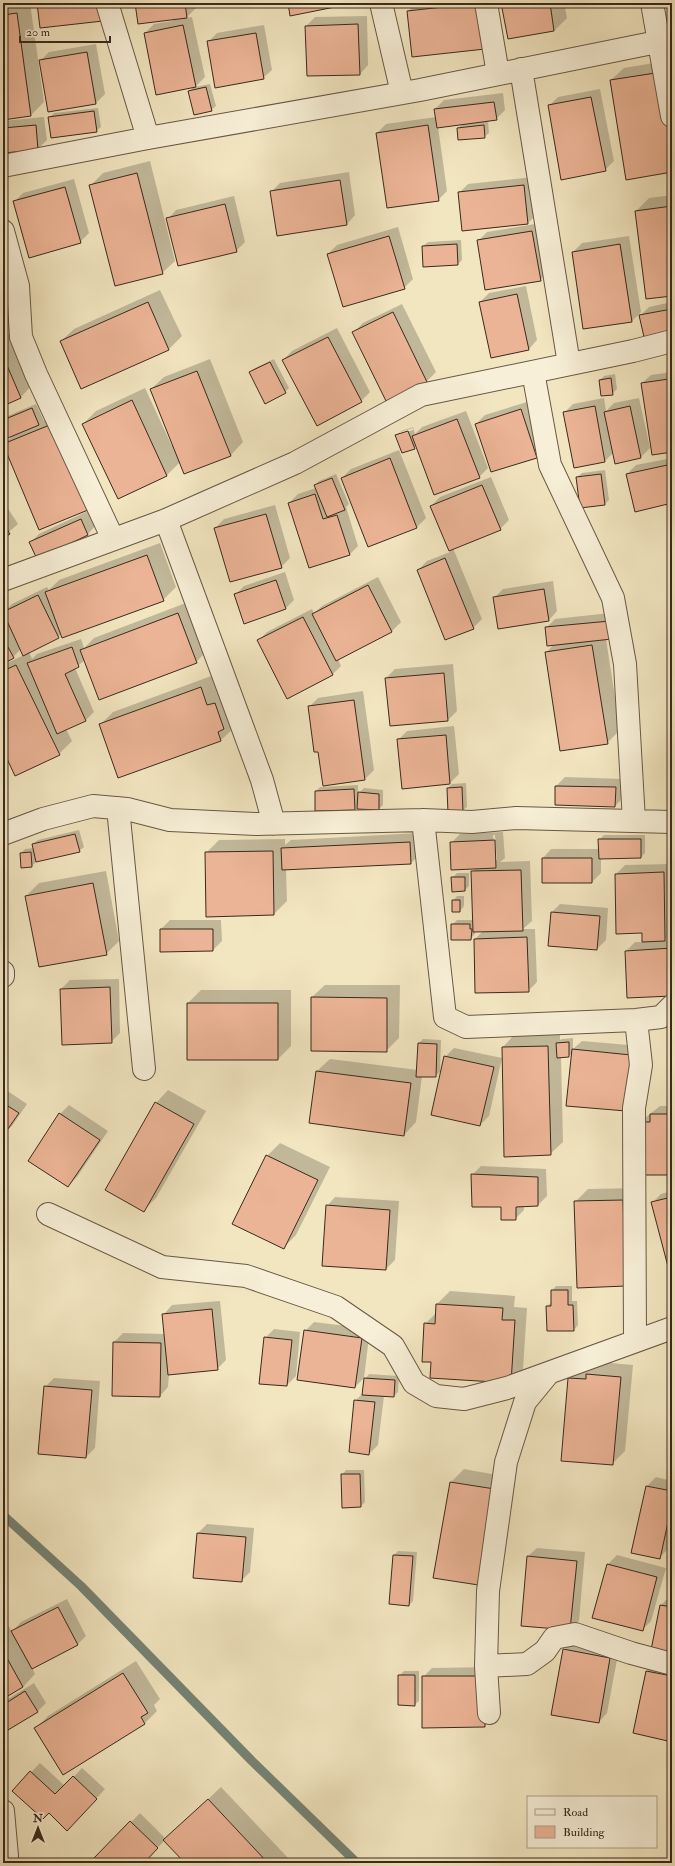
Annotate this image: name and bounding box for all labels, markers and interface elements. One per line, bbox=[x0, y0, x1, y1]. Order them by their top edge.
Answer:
scale bar bbox=[20, 18, 110, 44]
text: 20 m bbox=[26, 25, 51, 40]
legend bbox=[527, 1796, 657, 1848]
text: Road bbox=[563, 1805, 588, 1820]
north arrow bbox=[18, 1808, 58, 1848]
text: N bbox=[32, 1812, 44, 1825]
text: Building bbox=[563, 1825, 606, 1840]

